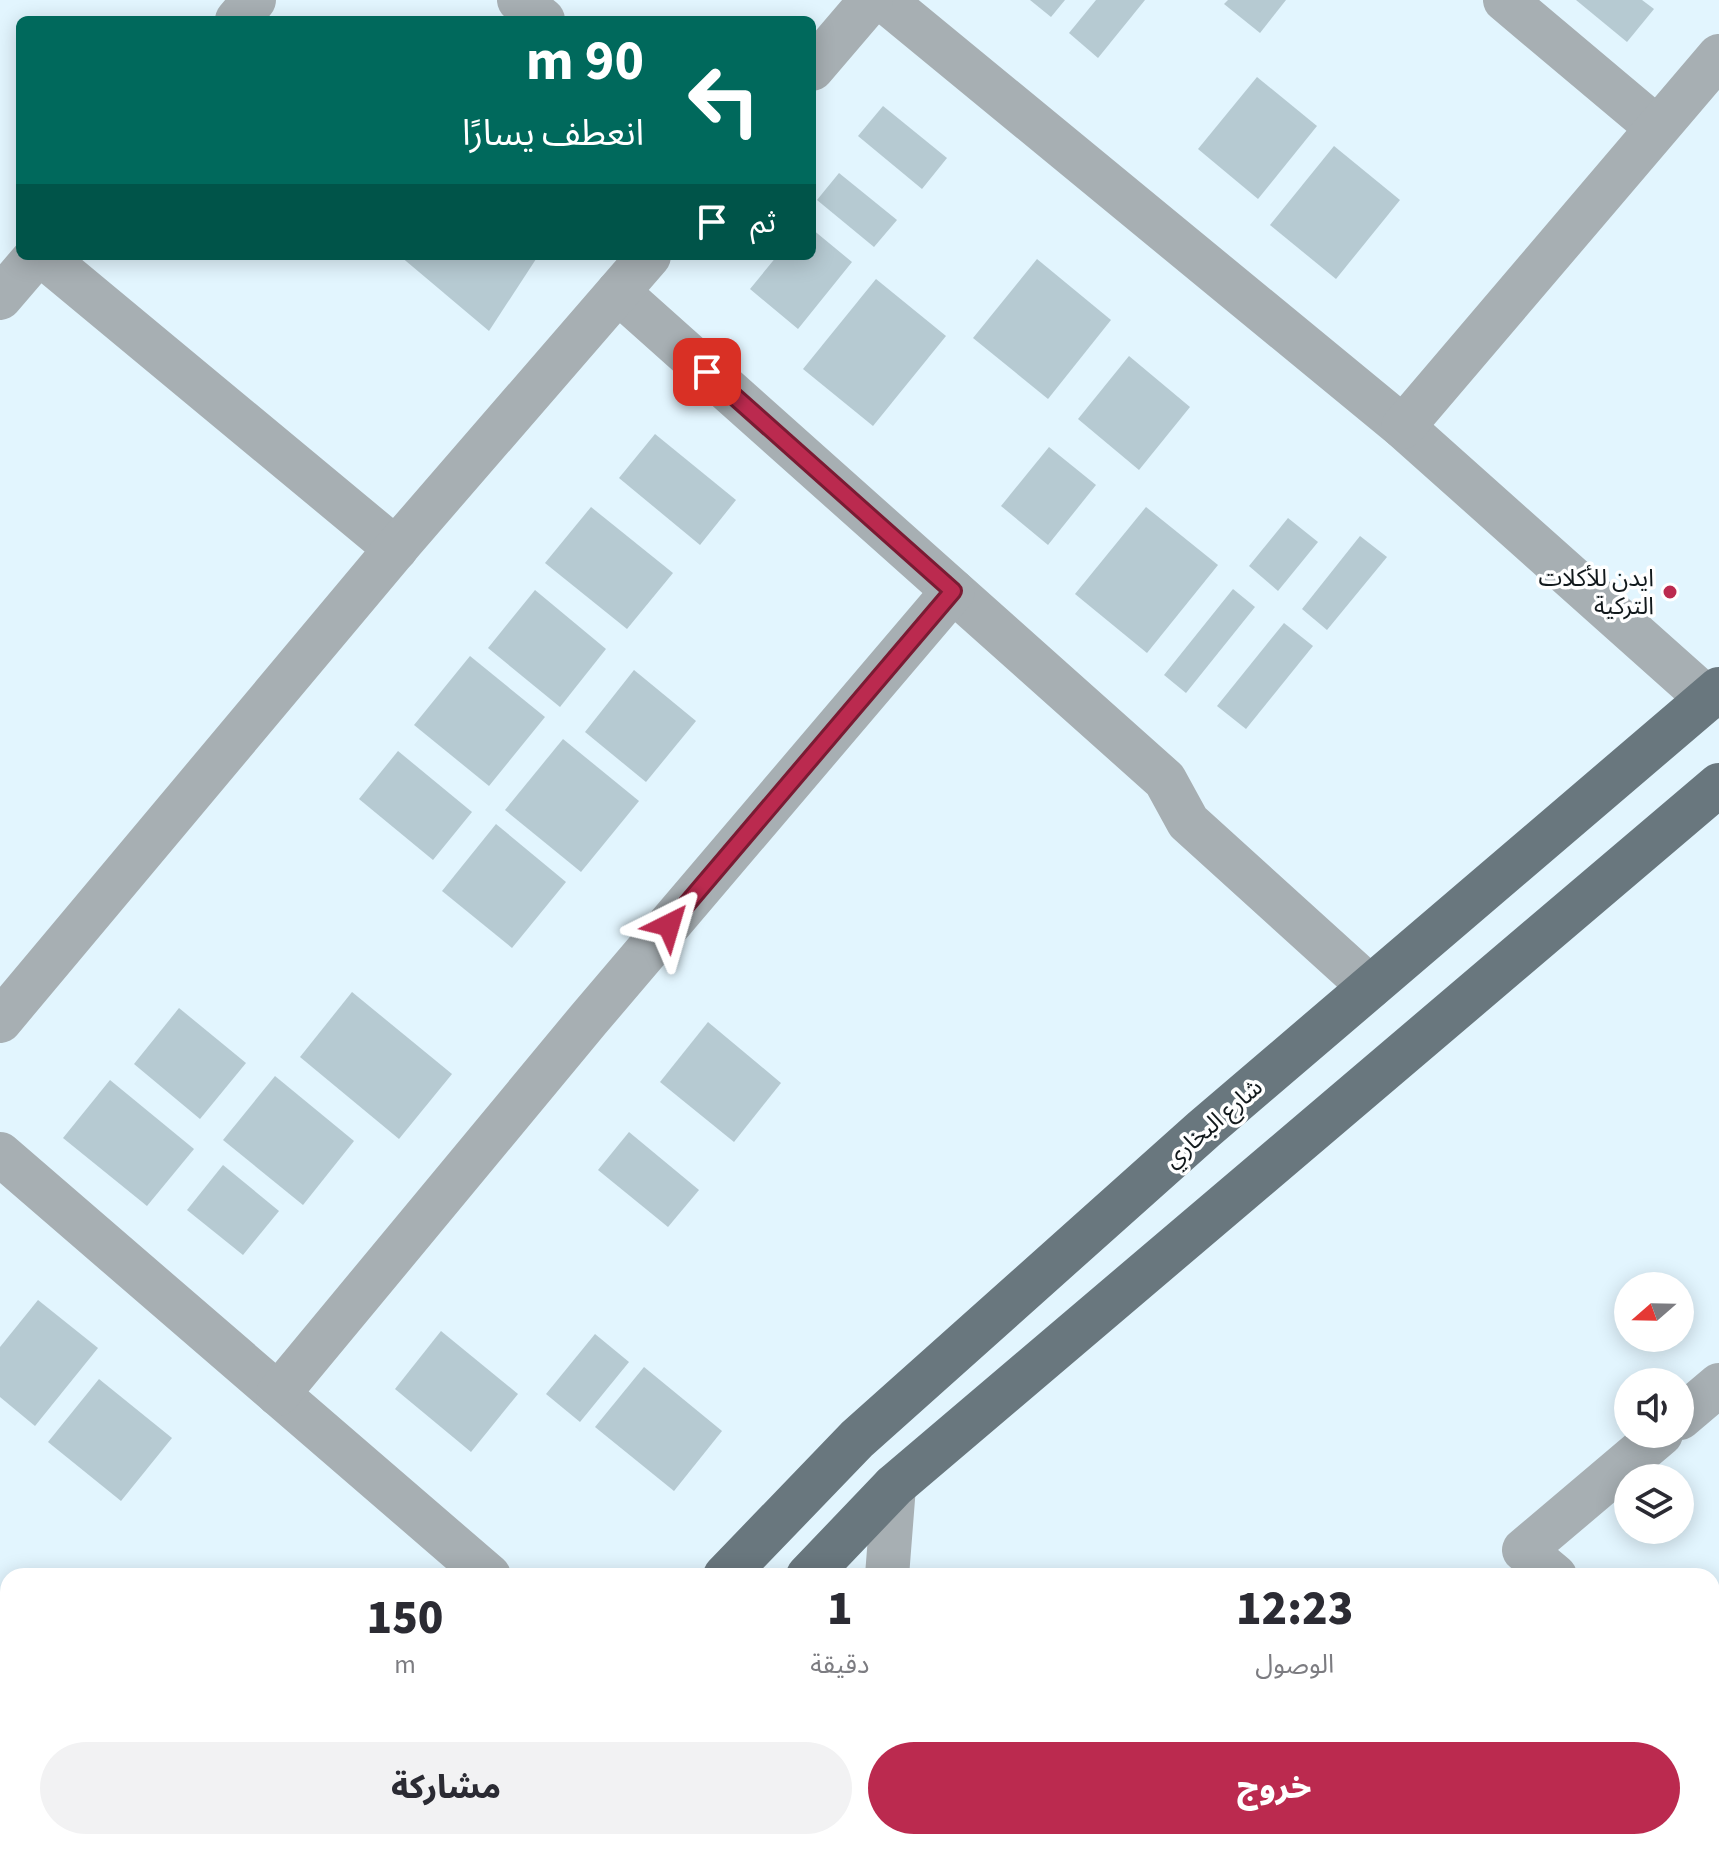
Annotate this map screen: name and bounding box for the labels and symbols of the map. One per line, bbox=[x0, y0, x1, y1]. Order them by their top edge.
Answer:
pin bbox=[673, 338, 741, 406]
place label: ايدن للأكلات التركية bbox=[1538, 561, 1654, 624]
marker: ايدن للأكلات التركية bbox=[1661, 583, 1679, 601]
position arrow bbox=[627, 883, 711, 967]
street label: شارع البخاري bbox=[1156, 1070, 1271, 1177]
north arrow bbox=[1614, 1272, 1694, 1352]

